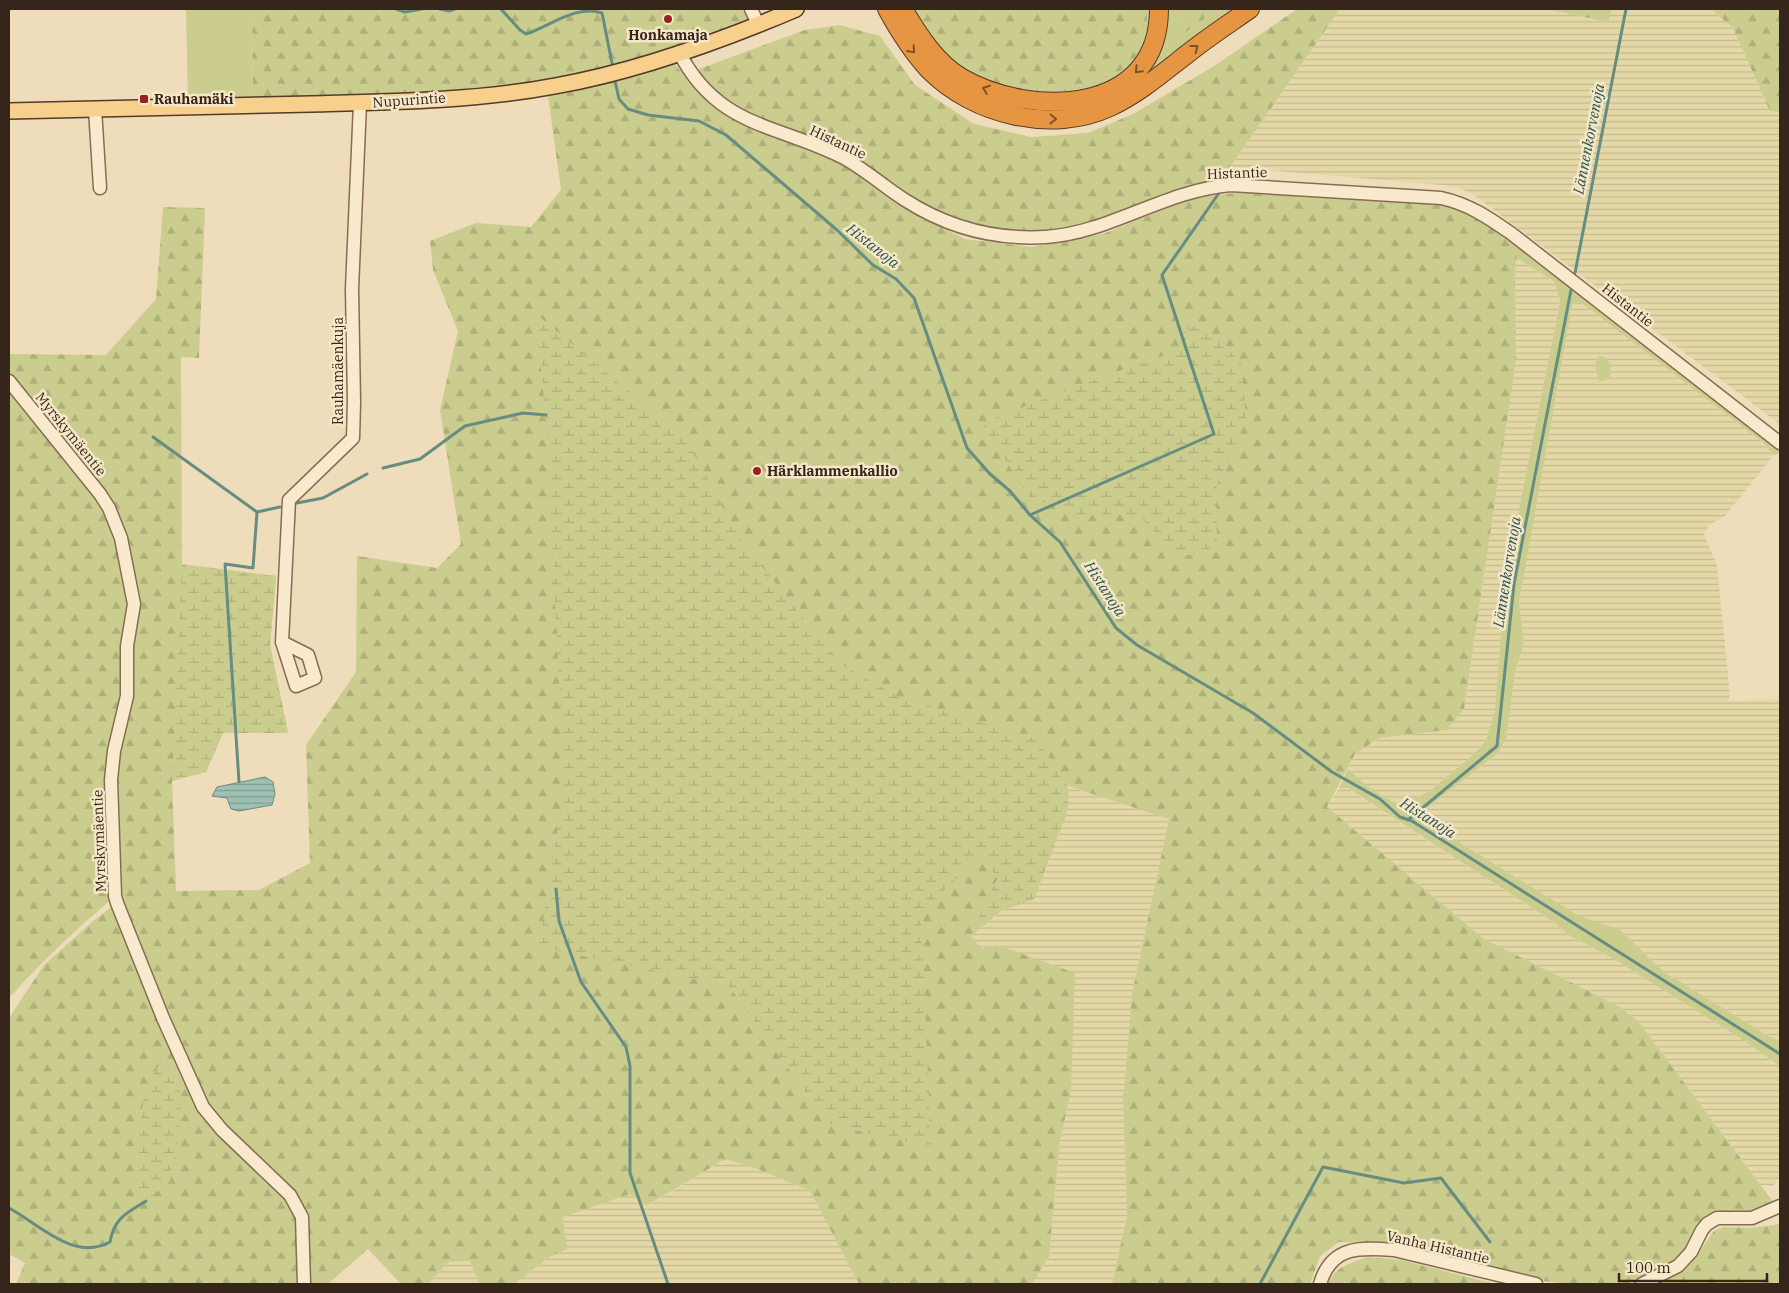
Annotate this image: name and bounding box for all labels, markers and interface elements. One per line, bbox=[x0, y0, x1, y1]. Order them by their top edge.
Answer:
marker: Honkamaja bbox=[662, 13, 674, 25]
place label: Honkamaja bbox=[628, 26, 708, 44]
one-way arrow bbox=[907, 44, 915, 53]
one-way arrow bbox=[1189, 46, 1198, 54]
one-way arrow bbox=[1135, 64, 1144, 73]
water label: Lännenkorvenoja bbox=[1568, 81, 1609, 197]
one-way arrow bbox=[982, 85, 991, 96]
street label: Nupurintie bbox=[372, 88, 446, 112]
place label: Rauhamäki bbox=[154, 90, 234, 108]
marker: Rauhamäki bbox=[138, 93, 150, 105]
one-way arrow bbox=[1049, 114, 1057, 124]
street label: Histantie bbox=[807, 121, 869, 163]
street label: Histantie bbox=[1206, 163, 1268, 183]
water label: Histanoja bbox=[842, 218, 904, 273]
street label: Histantie bbox=[1599, 279, 1657, 331]
street label: Rauhamäenkuja bbox=[329, 317, 347, 425]
street label: Myrskymäentie bbox=[32, 388, 110, 480]
place label: Härklammenkallio bbox=[767, 462, 898, 480]
marker: Härklammenkallio bbox=[751, 465, 763, 477]
water label: Lännenkorvenoja bbox=[1488, 514, 1525, 630]
water label: Histanoja bbox=[1080, 557, 1131, 621]
street label: Myrskymäentie bbox=[88, 789, 110, 893]
water label: Histanoja bbox=[1396, 792, 1460, 843]
street label: Vanha Histantie bbox=[1385, 1226, 1491, 1268]
scale bar bbox=[1619, 1250, 1766, 1282]
text: 100 m bbox=[1626, 1258, 1671, 1277]

